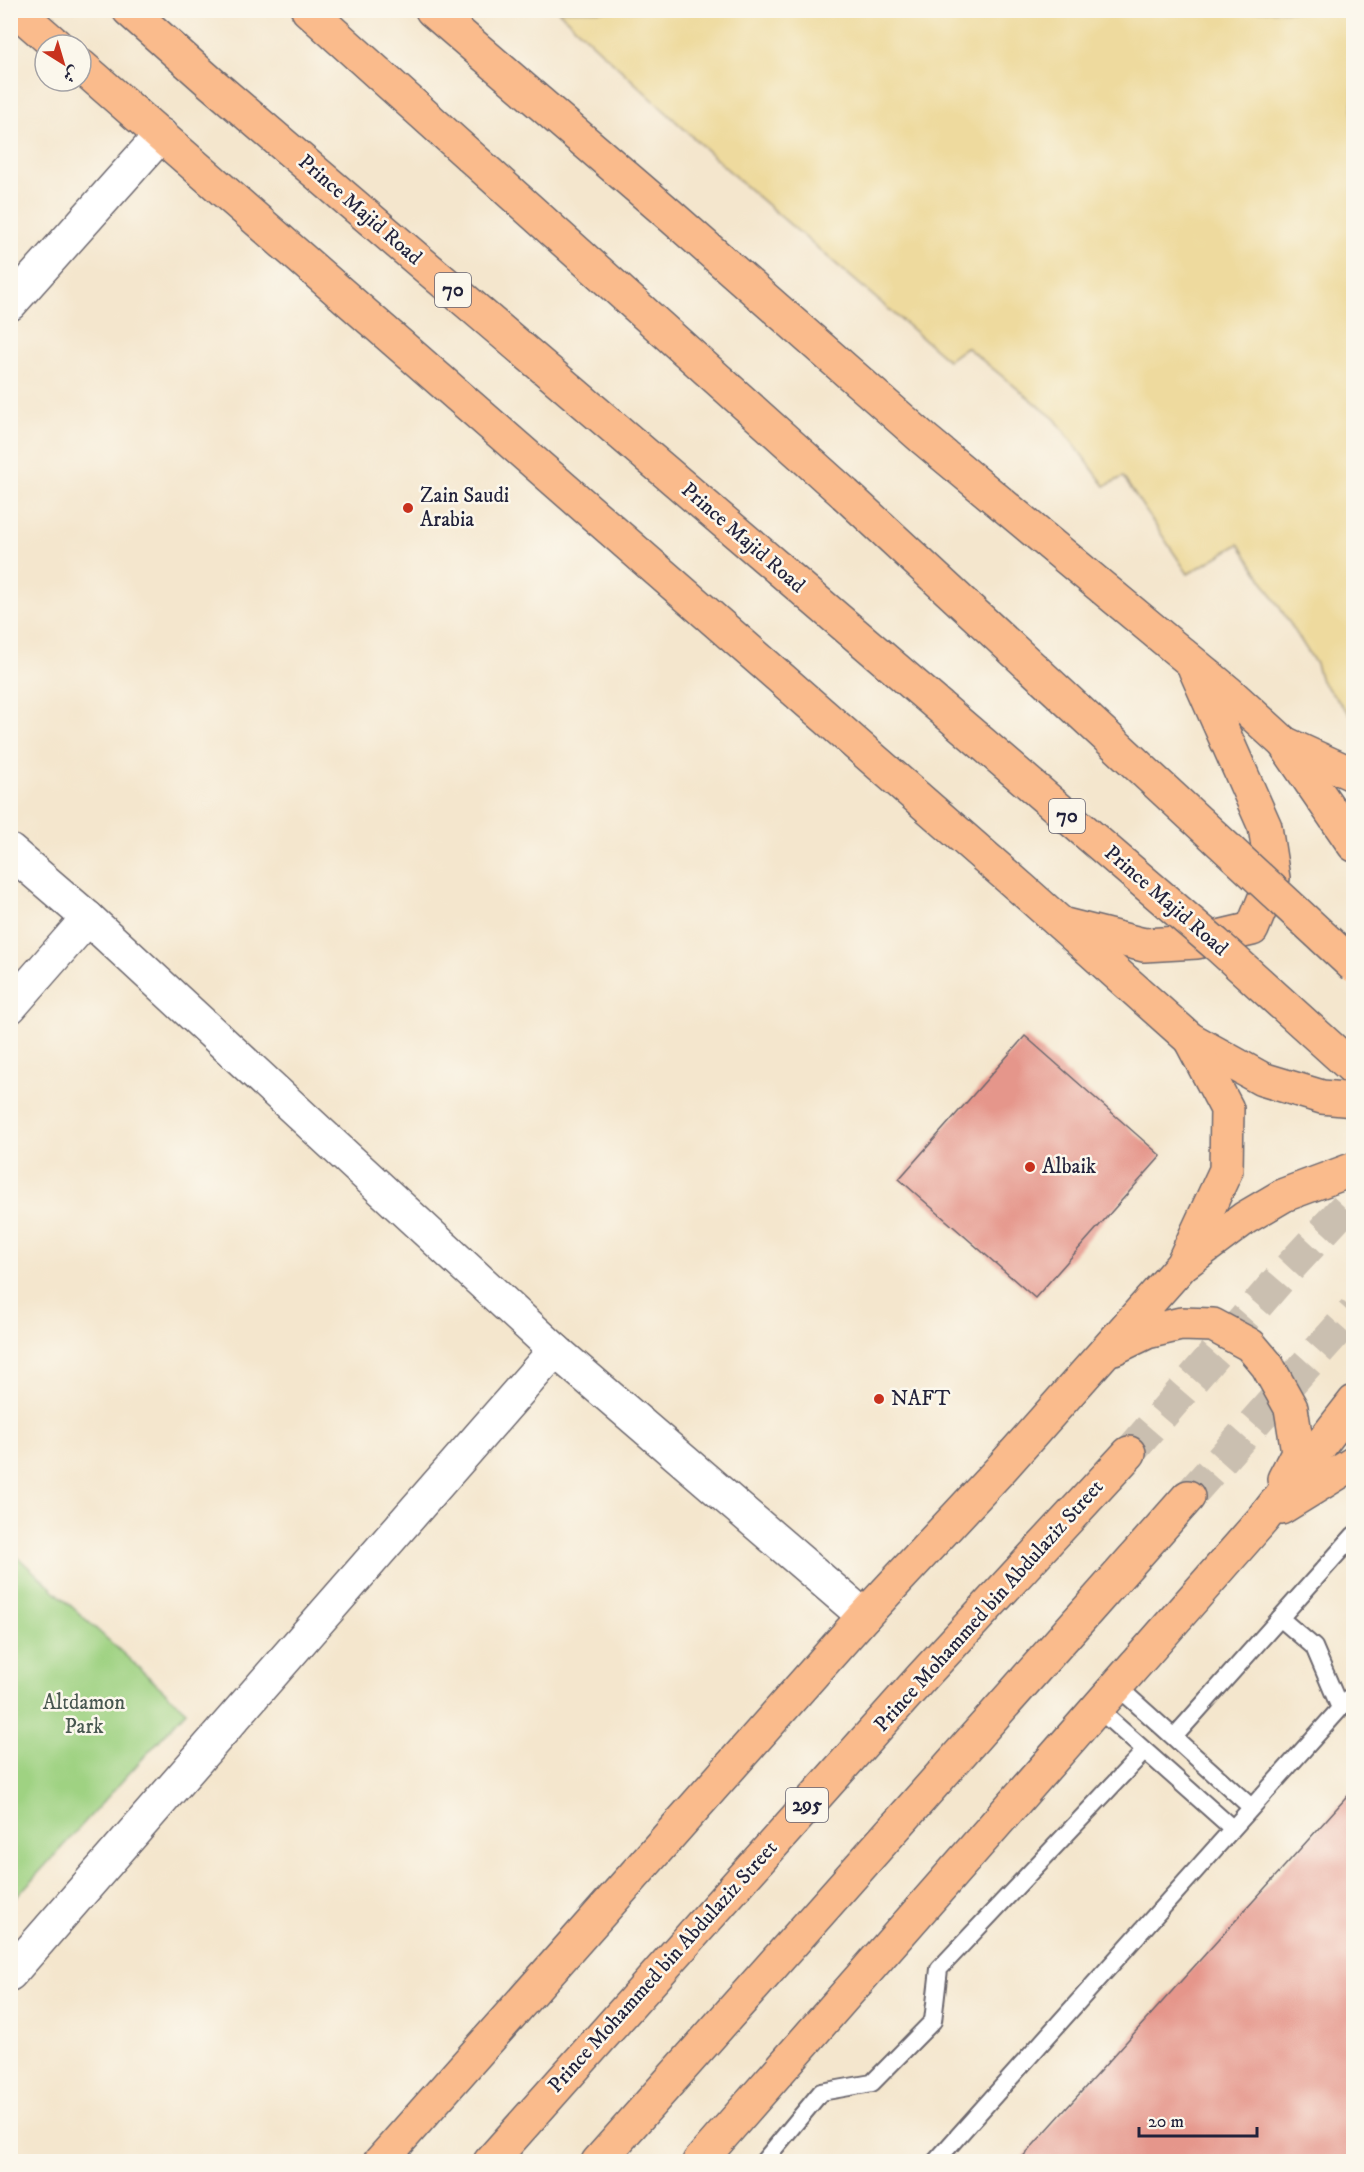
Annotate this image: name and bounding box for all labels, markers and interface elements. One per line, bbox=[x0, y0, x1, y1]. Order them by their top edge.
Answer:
north arrow bbox=[33, 33, 93, 93]
text: ش bbox=[59, 61, 84, 87]
street label: Prince Majid Road bbox=[293, 149, 428, 271]
road number: 70 bbox=[435, 273, 471, 307]
street label: Prince Majid Road bbox=[676, 477, 811, 599]
place label: Zain Saudi Arabia bbox=[420, 483, 509, 533]
marker: Zain Saudi Arabia bbox=[401, 501, 415, 515]
road number: 70 bbox=[1049, 799, 1085, 833]
street label: Prince Majid Road bbox=[1099, 840, 1234, 962]
place label: Albaik bbox=[1042, 1154, 1097, 1180]
marker: Albaik bbox=[1023, 1160, 1037, 1174]
place label: NAFT bbox=[891, 1386, 950, 1412]
marker: NAFT bbox=[872, 1392, 886, 1406]
street label: Prince Mohammed bin Abdulaziz Street bbox=[869, 1474, 1109, 1737]
park label: Altdamon Park bbox=[43, 1690, 125, 1740]
road number: 295 bbox=[786, 1788, 828, 1822]
street label: Prince Mohammed bin Abdulaziz Street bbox=[543, 1835, 783, 2098]
scale bar bbox=[1139, 2100, 1258, 2138]
text: 20 m bbox=[1148, 2111, 1184, 2133]

